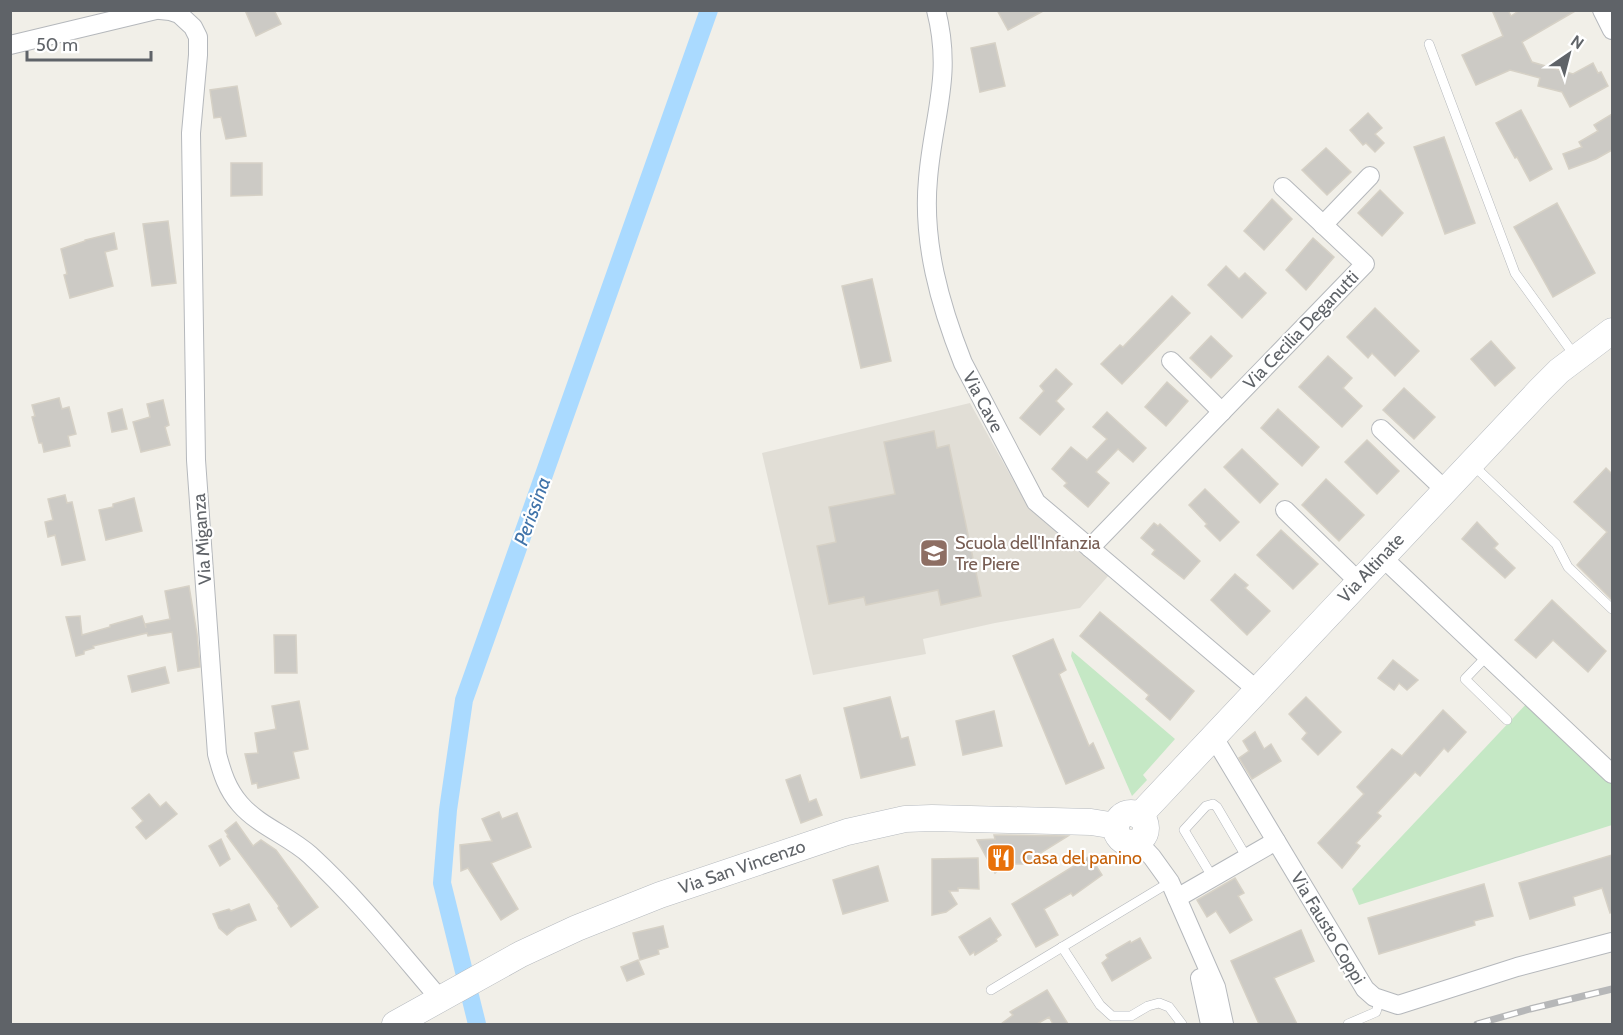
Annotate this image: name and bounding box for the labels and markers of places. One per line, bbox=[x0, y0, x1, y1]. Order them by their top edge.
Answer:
place label: Scuola dell'Infanzia Tre Piere bbox=[955, 532, 1101, 575]
school or university icon: Scuola dell'Infanzia Tre Piere bbox=[918, 537, 950, 569]
restaurant icon: Casa del panino bbox=[985, 842, 1017, 874]
place label: Casa del panino bbox=[1022, 847, 1142, 869]

